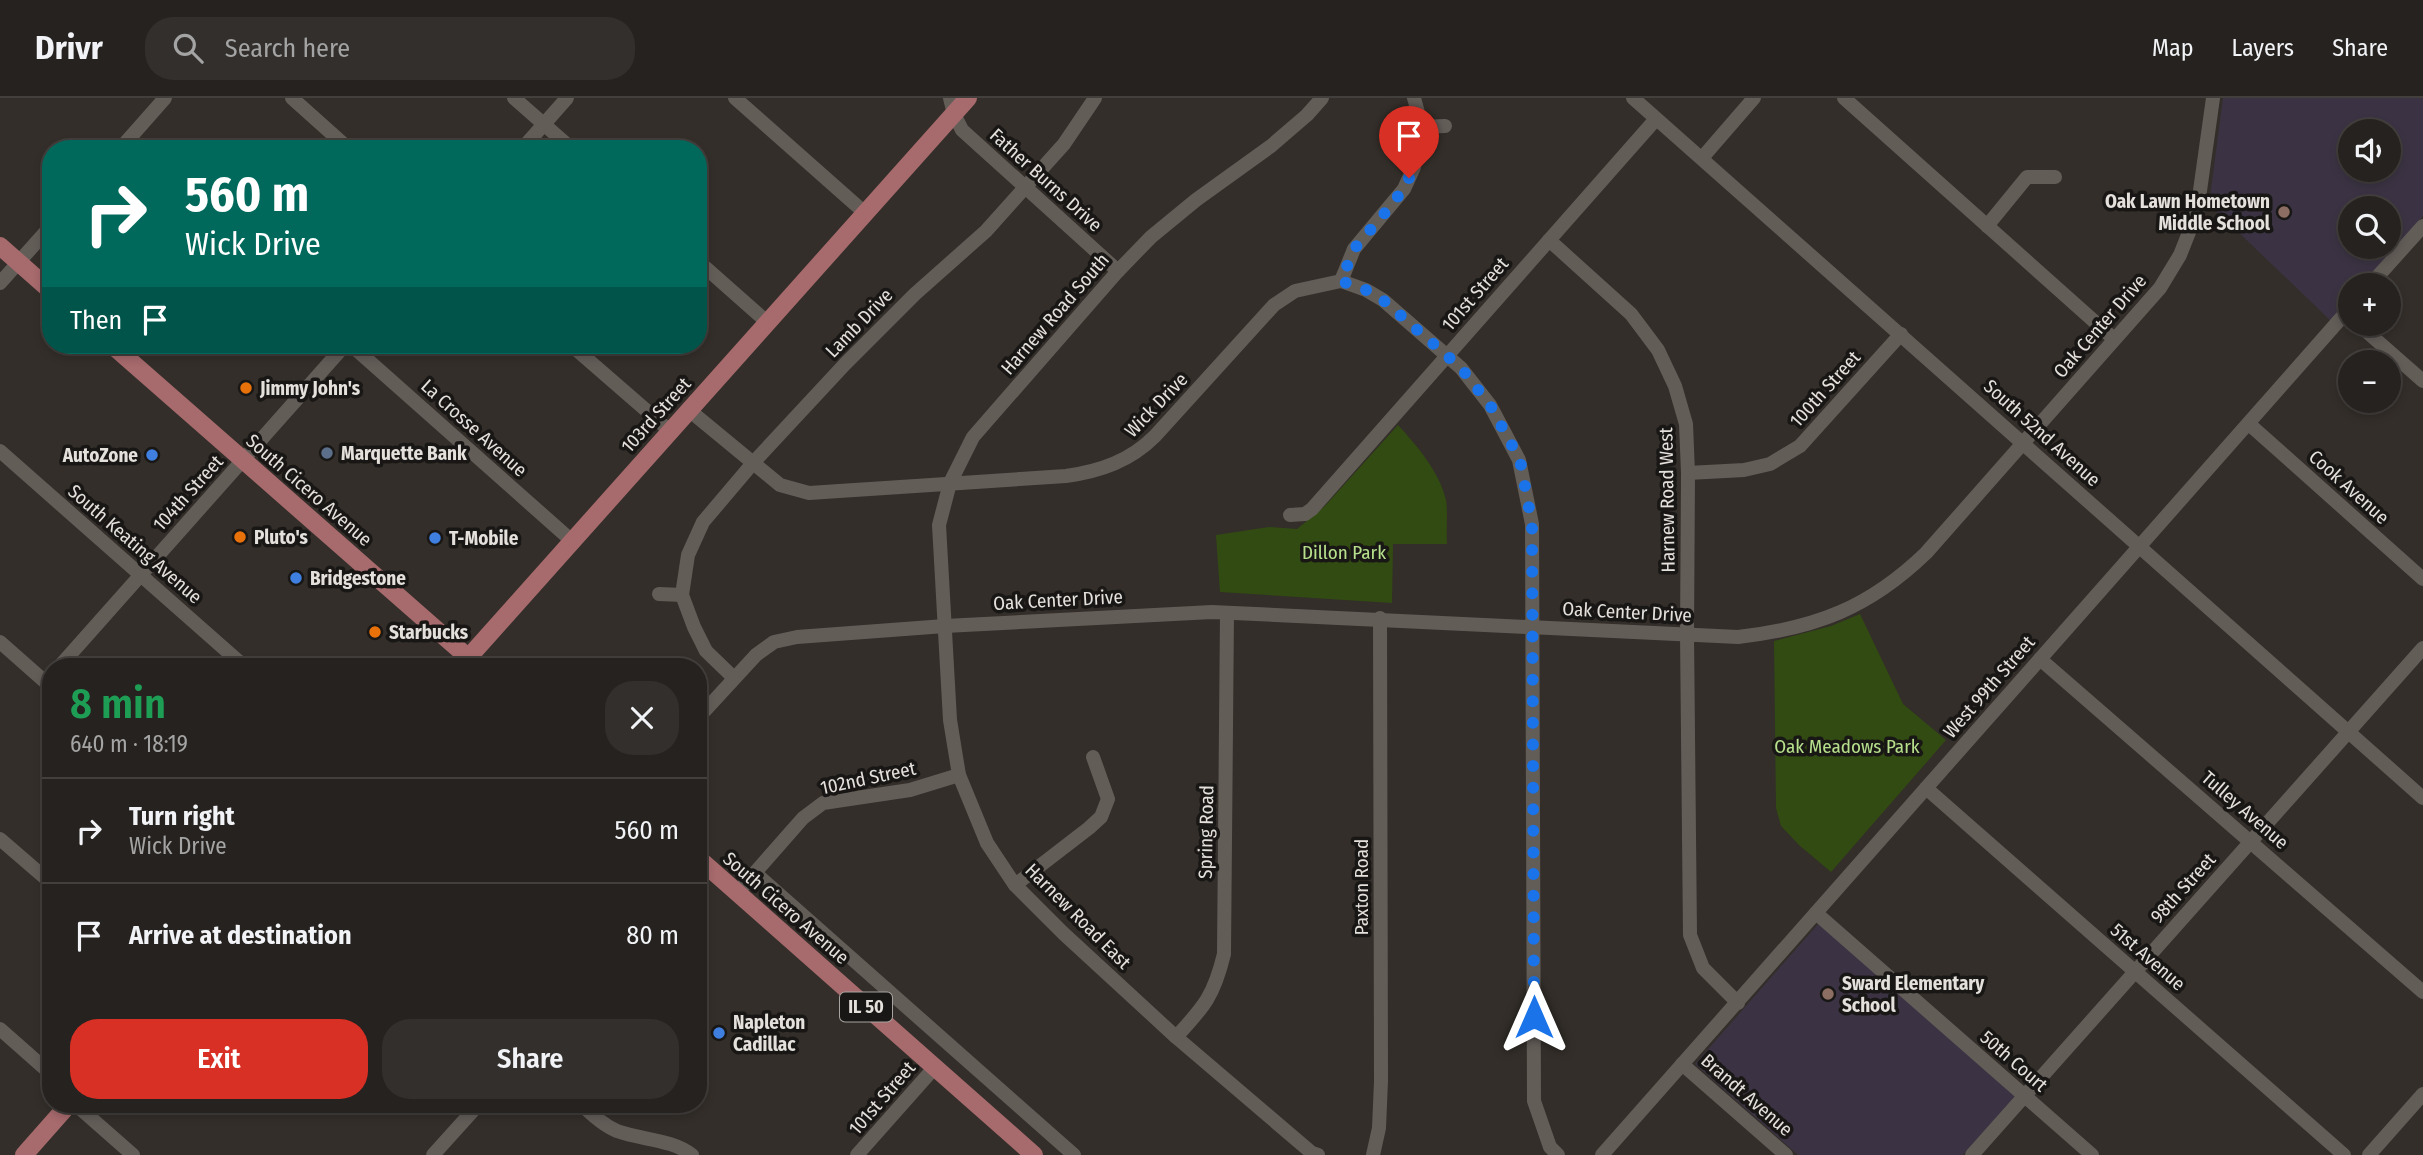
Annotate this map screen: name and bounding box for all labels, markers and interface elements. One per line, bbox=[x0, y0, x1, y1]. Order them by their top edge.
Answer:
search box bbox=[145, 17, 635, 80]
text: Drivr bbox=[35, 28, 103, 68]
icon: search bbox=[169, 29, 207, 67]
text: Search here bbox=[225, 33, 350, 64]
text: Map bbox=[2152, 34, 2194, 62]
text: Layers bbox=[2232, 34, 2294, 62]
text: Share bbox=[2332, 34, 2388, 62]
pin bbox=[1379, 106, 1439, 178]
icon: arrive bbox=[1390, 117, 1428, 155]
map controls bbox=[2338, 119, 2401, 413]
button: sound bbox=[2338, 119, 2401, 182]
street label: Father Burns Drive bbox=[985, 124, 1107, 236]
text: 560 m bbox=[185, 165, 309, 224]
icon: right bbox=[70, 168, 161, 259]
place label: Oak Lawn Hometown Middle School bbox=[2105, 190, 2271, 235]
button: search bbox=[2338, 196, 2401, 259]
marker: Oak Lawn Hometown Middle School bbox=[2276, 204, 2292, 220]
text: Wick Drive bbox=[185, 225, 321, 263]
street label: Harnew Road South bbox=[996, 249, 1114, 379]
street label: 101st Street bbox=[1437, 252, 1514, 335]
street label: Oak Center Drive bbox=[2049, 270, 2151, 382]
button: + bbox=[2338, 273, 2401, 336]
street label: Lamb Drive bbox=[821, 284, 897, 362]
icon: arrive bbox=[136, 301, 174, 339]
text: Then bbox=[70, 305, 122, 336]
street label: 100th Street bbox=[1785, 346, 1866, 432]
button: − bbox=[2338, 350, 2401, 413]
street label: Wick Drive bbox=[1120, 368, 1192, 442]
street label: 103rd Street bbox=[616, 372, 696, 457]
street label: La Crosse Avenue bbox=[416, 374, 532, 482]
street label: South 52nd Avenue bbox=[1979, 375, 2105, 491]
place label: Jimmy John's bbox=[259, 377, 361, 400]
marker: Jimmy John's bbox=[238, 380, 254, 396]
street label: Harnew Road West bbox=[1654, 426, 1680, 573]
street label: South Cicero Avenue bbox=[241, 429, 377, 551]
place label: Marquette Bank bbox=[341, 442, 467, 465]
place label: AutoZone bbox=[62, 444, 138, 467]
marker: Marquette Bank bbox=[319, 445, 335, 461]
street label: Cook Avenue bbox=[2304, 445, 2394, 529]
marker: AutoZone bbox=[144, 447, 160, 463]
street label: 104th Street bbox=[148, 450, 228, 536]
street label: South Keating Avenue bbox=[63, 480, 207, 608]
place label: Pluto's bbox=[254, 526, 309, 549]
place label: T-Mobile bbox=[449, 527, 519, 550]
marker: Pluto's bbox=[232, 529, 248, 545]
marker: T-Mobile bbox=[427, 530, 443, 546]
park label: Dillon Park bbox=[1302, 541, 1386, 564]
place label: Bridgestone bbox=[310, 567, 406, 590]
marker: Bridgestone bbox=[288, 570, 304, 586]
street label: Oak Center Drive bbox=[993, 585, 1123, 615]
street label: Oak Center Drive bbox=[1562, 597, 1692, 627]
place label: Starbucks bbox=[389, 621, 469, 644]
marker: Starbucks bbox=[367, 624, 383, 640]
street label: West 99th Street bbox=[1938, 631, 2040, 743]
text: 8 min bbox=[70, 679, 166, 729]
button: close bbox=[605, 681, 679, 755]
text: 640 m · 18:19 bbox=[70, 730, 188, 758]
park label: Oak Meadows Park bbox=[1774, 735, 1920, 758]
street label: 102nd Street bbox=[818, 757, 919, 799]
street label: Tulley Avenue bbox=[2197, 766, 2293, 854]
street label: Spring Road bbox=[1194, 785, 1218, 879]
text: Turn right bbox=[129, 801, 235, 832]
icon: right bbox=[70, 812, 108, 850]
text: 560 m bbox=[615, 815, 679, 846]
text: Wick Drive bbox=[129, 832, 227, 860]
street label: Paxton Road bbox=[1350, 839, 1373, 935]
street label: South Cicero Avenue bbox=[718, 847, 854, 969]
street label: 98th Street bbox=[2146, 848, 2221, 928]
street label: Harnew Road East bbox=[1020, 858, 1136, 974]
icon: arrive bbox=[70, 917, 108, 955]
street label: 51st Avenue bbox=[2106, 918, 2190, 996]
text: Arrive at destination bbox=[129, 920, 352, 951]
text: 80 m bbox=[626, 920, 679, 951]
place label: Sward Elementary School bbox=[1842, 972, 1985, 1017]
position arrow bbox=[1497, 980, 1571, 1054]
marker: Sward Elementary School bbox=[1820, 986, 1836, 1002]
road number: IL 50 bbox=[840, 992, 892, 1022]
place label: Napleton Cadillac bbox=[733, 1011, 805, 1056]
button: Exit bbox=[70, 1019, 368, 1099]
button: Share bbox=[382, 1019, 679, 1099]
marker: Napleton Cadillac bbox=[711, 1025, 727, 1041]
street label: 50th Court bbox=[1976, 1026, 2053, 1097]
street label: Brandt Avenue bbox=[1697, 1049, 1797, 1141]
street label: 101st Street bbox=[844, 1056, 921, 1139]

